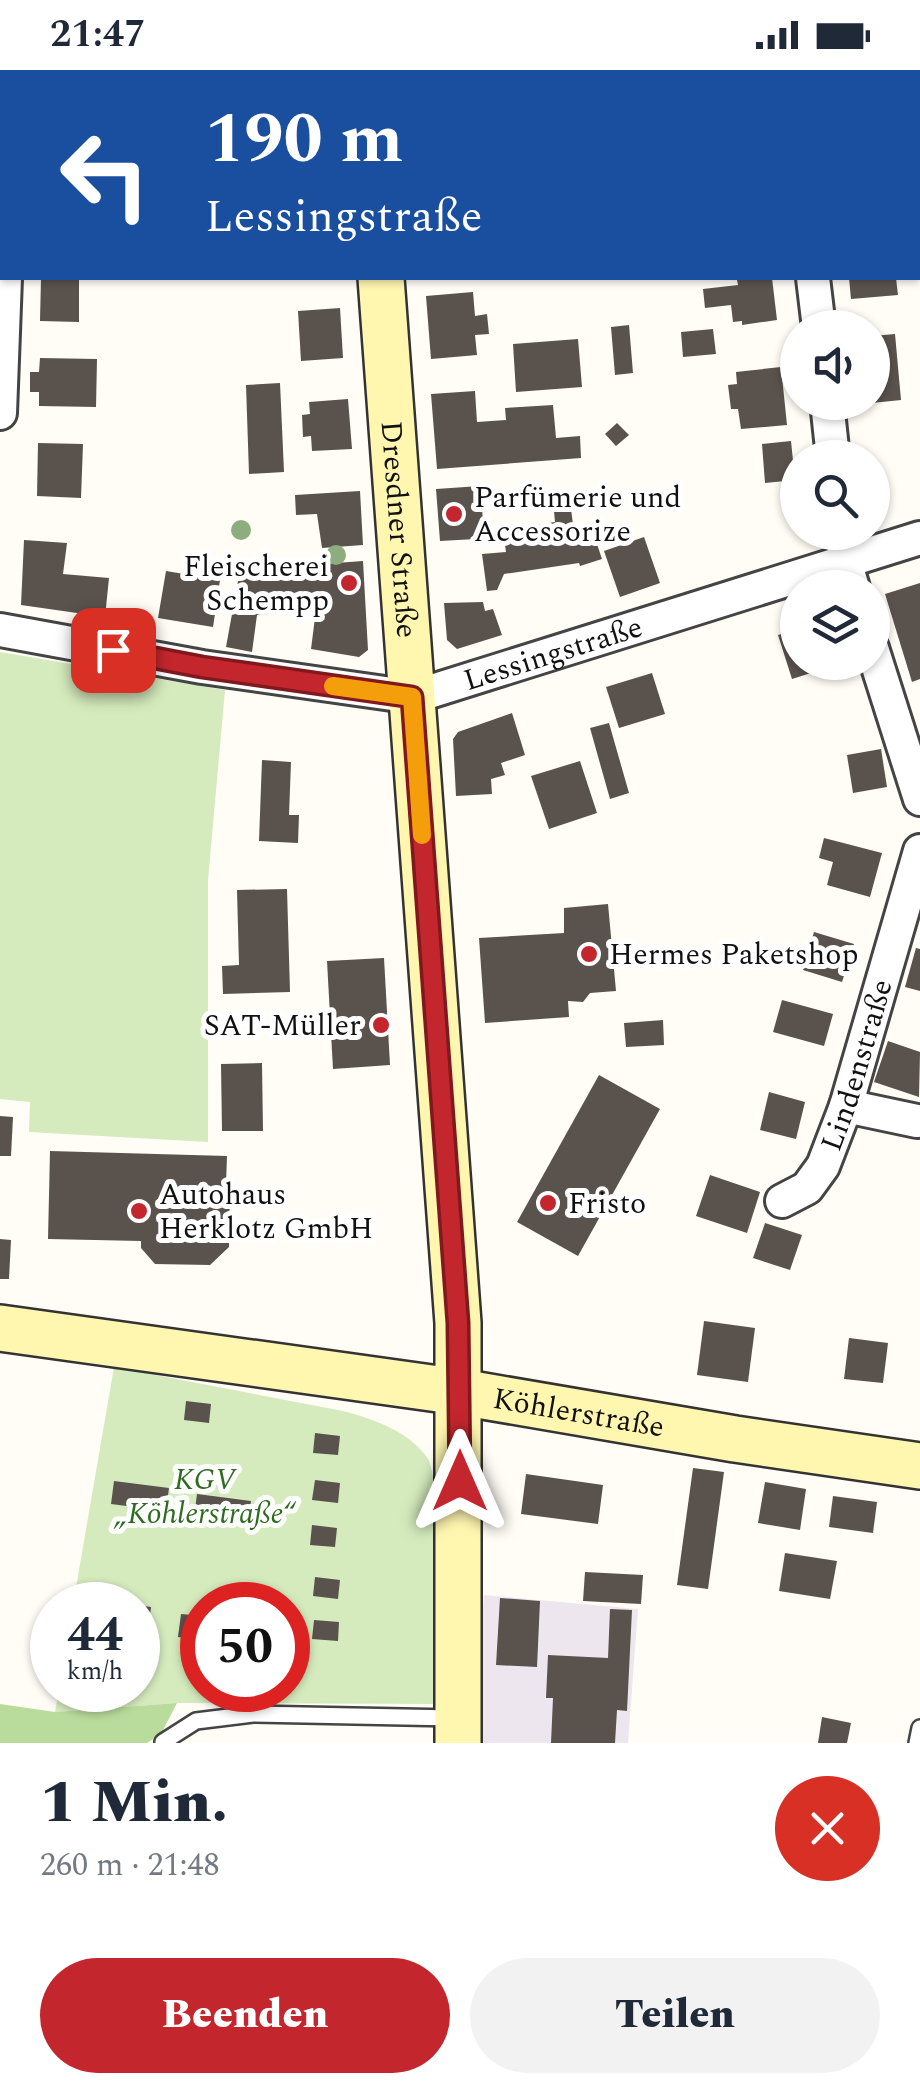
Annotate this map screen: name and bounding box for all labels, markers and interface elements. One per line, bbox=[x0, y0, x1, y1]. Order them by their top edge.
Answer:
text: 21:47 bbox=[50, 6, 145, 64]
text: 190 m bbox=[205, 87, 403, 193]
icon: left bbox=[40, 110, 170, 240]
text: Lessingstraße bbox=[205, 183, 482, 252]
map controls bbox=[780, 310, 890, 680]
button: sound bbox=[780, 310, 890, 420]
street label: Dresdner Straße bbox=[368, 419, 429, 640]
button: search bbox=[780, 440, 890, 550]
place label: Parfümerie und Accessorize bbox=[474, 475, 681, 555]
marker: Parfümerie und Accessorize bbox=[443, 503, 465, 525]
place label: Fleischerei Schempp bbox=[183, 544, 329, 624]
button: layers bbox=[780, 570, 890, 680]
marker: Fleischerei Schempp bbox=[338, 572, 360, 594]
street label: Lessingstraße bbox=[458, 604, 648, 704]
pin bbox=[71, 608, 156, 693]
icon: arrive bbox=[86, 623, 141, 678]
place label: Hermes Paketshop bbox=[609, 932, 858, 978]
marker: Hermes Paketshop bbox=[578, 943, 600, 965]
street label: Lindenstraße bbox=[809, 974, 906, 1158]
place label: SAT-Müller bbox=[204, 1003, 361, 1049]
marker: SAT-Müller bbox=[370, 1014, 392, 1036]
place label: Autohaus Herklotz GmbH bbox=[159, 1172, 373, 1252]
place label: Fristo bbox=[568, 1181, 646, 1227]
marker: Fristo bbox=[537, 1192, 559, 1214]
marker: Autohaus Herklotz GmbH bbox=[128, 1200, 150, 1222]
street label: Köhlerstraße bbox=[490, 1376, 668, 1451]
position arrow bbox=[408, 1429, 512, 1533]
park label: KGV „Köhlerstraße“ bbox=[113, 1457, 296, 1537]
speed limit sign: 50 bbox=[180, 1582, 310, 1712]
text: 44 bbox=[67, 1597, 123, 1673]
text: km/h bbox=[67, 1653, 123, 1691]
text: 1 Min. bbox=[40, 1757, 228, 1849]
button: close bbox=[775, 1776, 880, 1881]
text: 260 m · 21:48 bbox=[40, 1841, 220, 1890]
button: Beenden bbox=[40, 1958, 450, 2073]
button: Teilen bbox=[470, 1958, 880, 2073]

